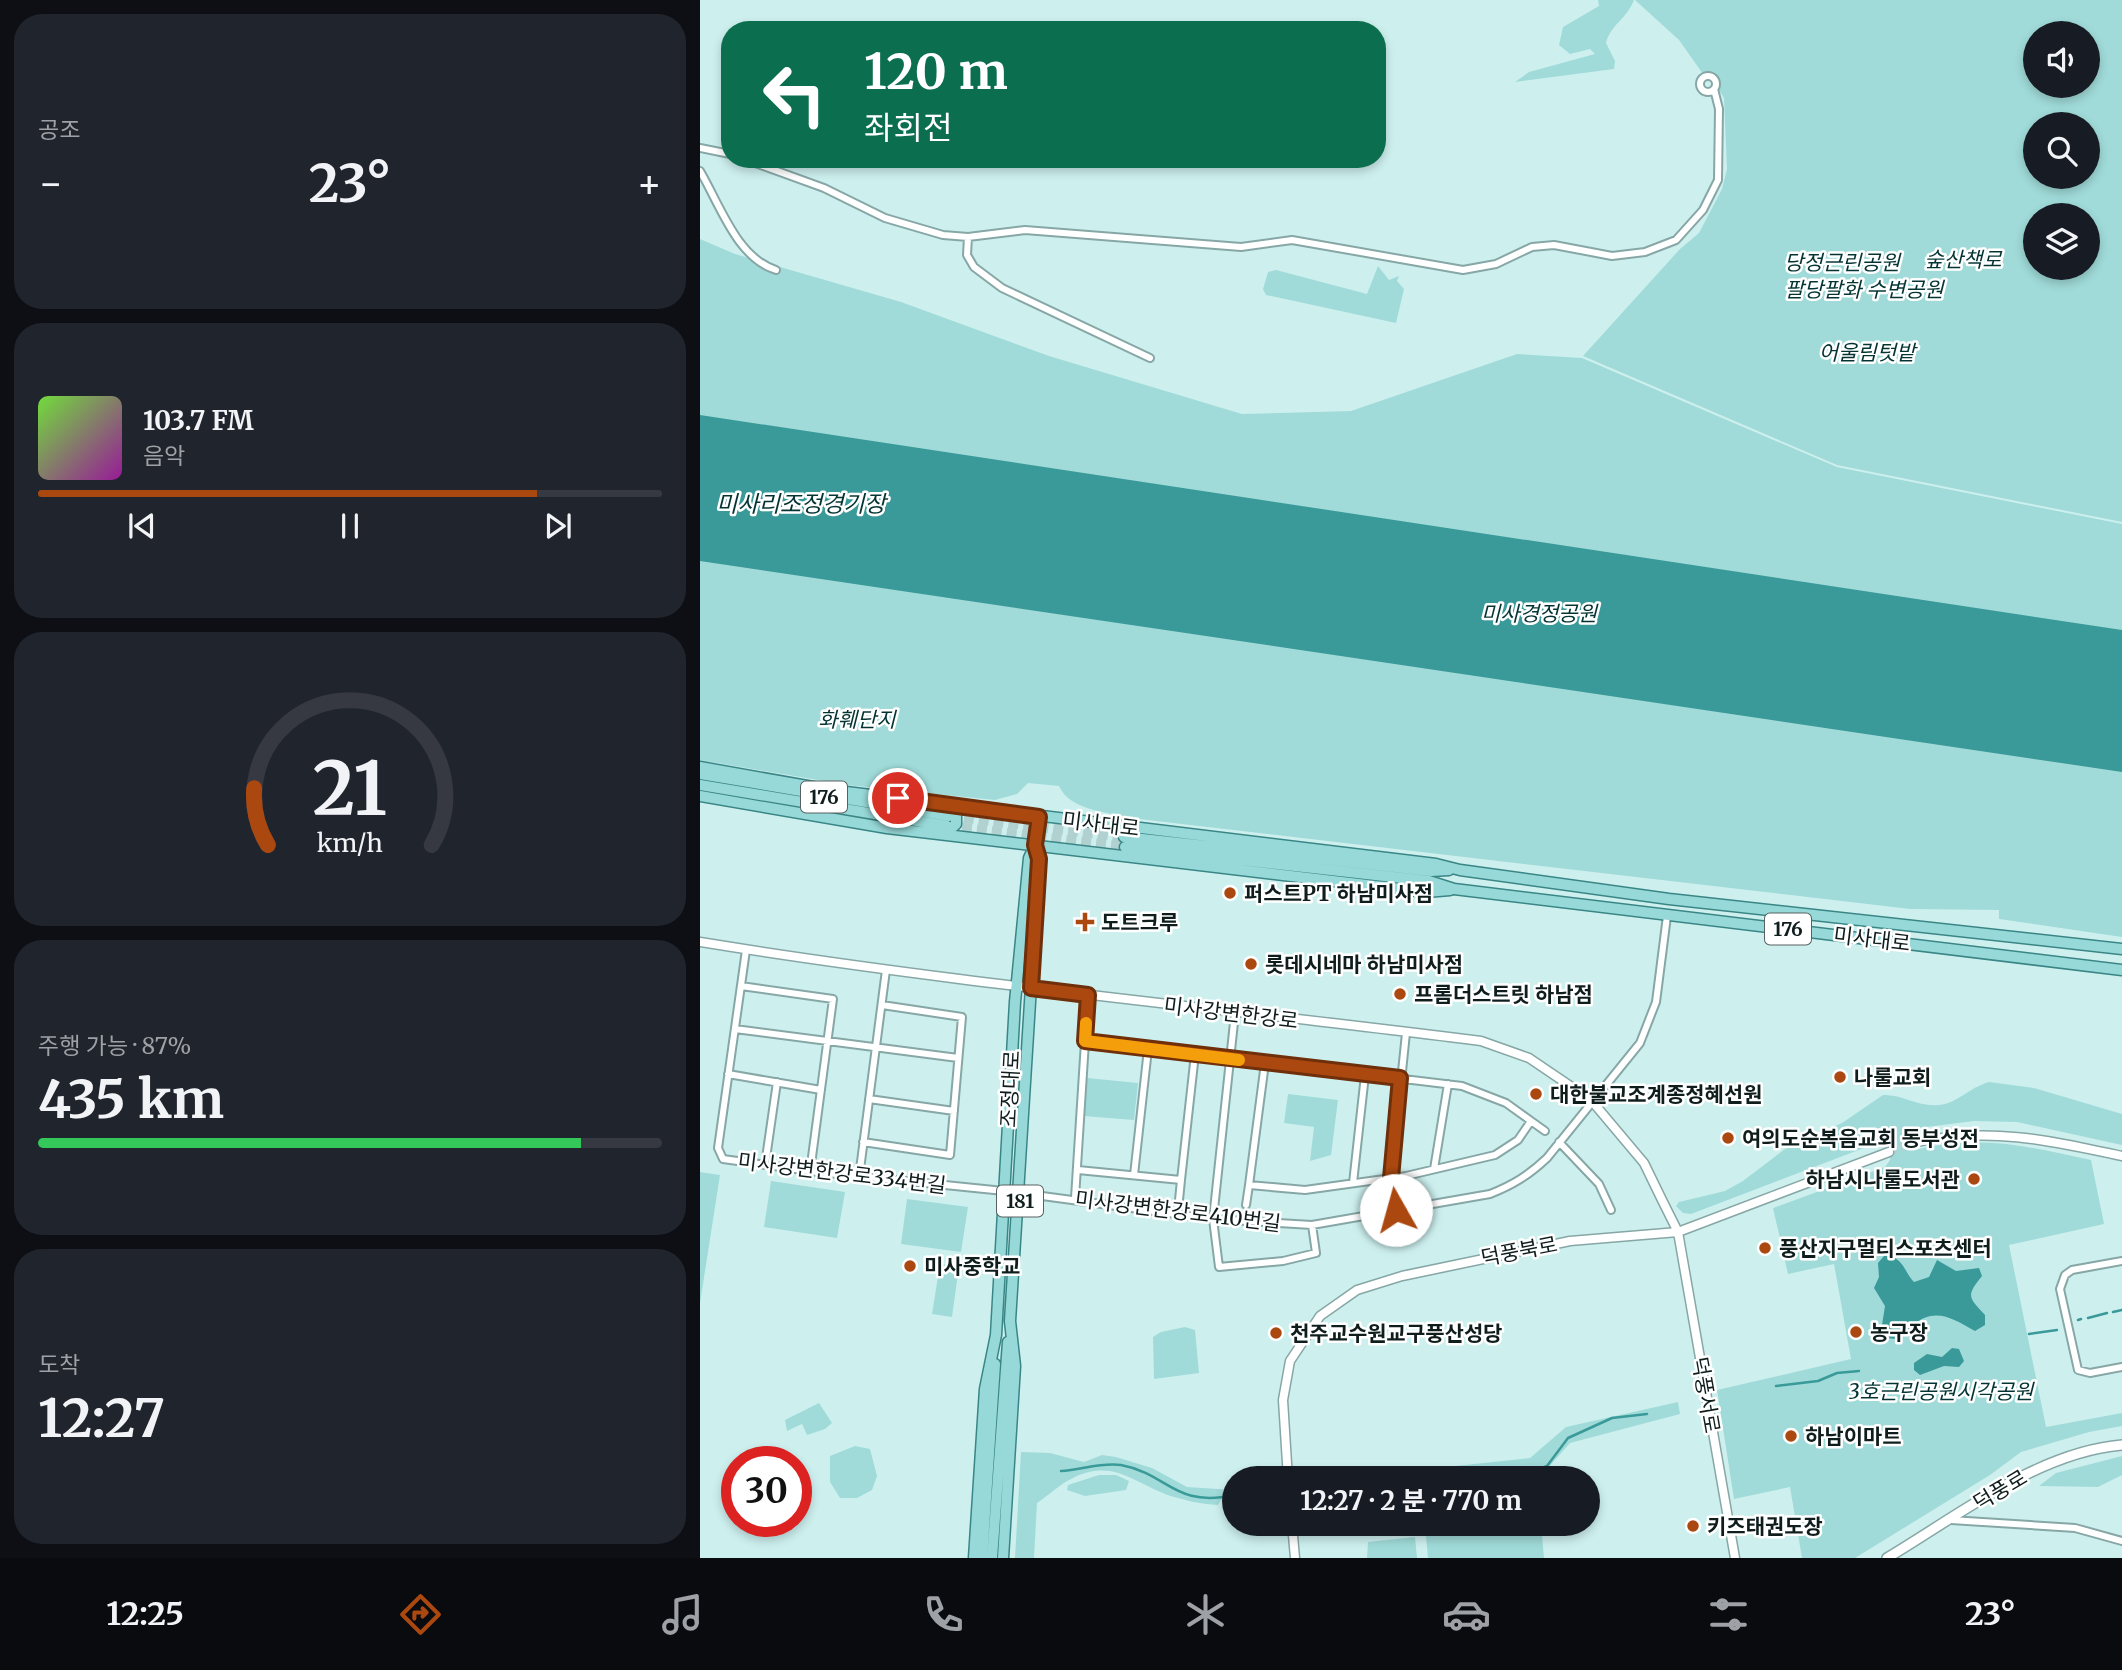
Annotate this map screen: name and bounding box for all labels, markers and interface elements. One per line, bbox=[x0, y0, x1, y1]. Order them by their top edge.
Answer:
map controls bbox=[2023, 21, 2100, 280]
button: sound bbox=[2023, 21, 2100, 98]
text: 120 m bbox=[864, 41, 1008, 102]
icon: left bbox=[749, 49, 840, 140]
text: 좌회전 bbox=[864, 108, 952, 148]
button: search bbox=[2023, 112, 2100, 189]
text: 공조 bbox=[38, 115, 80, 144]
text: 23° bbox=[309, 151, 391, 216]
text: − bbox=[38, 160, 63, 207]
text: + bbox=[637, 160, 662, 207]
button: layers bbox=[2023, 203, 2100, 280]
park label: 숲산책로 bbox=[1924, 246, 2003, 273]
park label: 당정근린공원 bbox=[1784, 249, 1902, 276]
park label: 팔당팔화 수변공원 bbox=[1784, 276, 1945, 303]
park label: 어울림텃밭 bbox=[1819, 339, 1918, 366]
text: 103.7 FM bbox=[143, 404, 254, 437]
text: 음악 bbox=[143, 441, 185, 470]
water label: 미사리조정경기장 bbox=[716, 489, 888, 518]
icon: previous bbox=[123, 507, 161, 545]
icon: pause bbox=[331, 507, 369, 545]
icon: next bbox=[539, 507, 577, 545]
park label: 미사경정공원 bbox=[1481, 600, 1599, 627]
park label: 화훼단지 bbox=[818, 706, 897, 733]
text: 21 bbox=[313, 743, 387, 835]
pin bbox=[868, 768, 928, 828]
icon: arrive bbox=[879, 779, 917, 817]
road number: 176 bbox=[801, 782, 847, 812]
street label: 미사대로 bbox=[1061, 806, 1141, 842]
text: km/h bbox=[317, 827, 383, 859]
place label: 퍼스트PT 하남미사점 bbox=[1244, 880, 1433, 907]
marker: 퍼스트PT 하남미사점 bbox=[1222, 885, 1238, 901]
place label: 도트크루 bbox=[1101, 909, 1178, 936]
marker: 도트크루 bbox=[1075, 912, 1095, 932]
road number: 176 bbox=[1765, 914, 1811, 945]
street label: 미사대로 bbox=[1832, 921, 1912, 957]
place label: 롯데시네마 하남미사점 bbox=[1265, 951, 1463, 978]
marker: 롯데시네마 하남미사점 bbox=[1243, 956, 1259, 972]
place label: 프롬더스트릿 하남점 bbox=[1414, 981, 1593, 1008]
marker: 프롬더스트릿 하남점 bbox=[1392, 986, 1408, 1002]
street label: 미사강변한강로 bbox=[1162, 991, 1300, 1035]
text: 주행 가능 · 87% bbox=[38, 1031, 191, 1060]
street label: 조정대로 bbox=[994, 1050, 1026, 1128]
place label: 나룰교회 bbox=[1854, 1064, 1931, 1091]
text: 435 km bbox=[38, 1067, 224, 1132]
marker: 나룰교회 bbox=[1832, 1069, 1848, 1085]
place label: 대한불교조계종정혜선원 bbox=[1550, 1081, 1763, 1108]
marker: 대한불교조계종정혜선원 bbox=[1528, 1086, 1544, 1102]
place label: 여의도순복음교회 동부성전 bbox=[1742, 1125, 1979, 1152]
marker: 여의도순복음교회 동부성전 bbox=[1720, 1130, 1736, 1146]
street label: 미사강변한강로334번길 bbox=[736, 1147, 948, 1199]
place label: 하남시나룰도서관 bbox=[1805, 1166, 1960, 1193]
marker: 하남시나룰도서관 bbox=[1966, 1171, 1982, 1187]
position arrow bbox=[1359, 1173, 1433, 1247]
street label: 미사강변한강로410번길 bbox=[1073, 1185, 1283, 1237]
road number: 181 bbox=[997, 1186, 1043, 1217]
street label: 덕풍북로 bbox=[1478, 1230, 1560, 1272]
place label: 풍산지구멀티스포츠센터 bbox=[1779, 1235, 1992, 1262]
marker: 풍산지구멀티스포츠센터 bbox=[1757, 1240, 1773, 1256]
place label: 미사중학교 bbox=[924, 1253, 1021, 1280]
marker: 미사중학교 bbox=[902, 1258, 918, 1274]
place label: 농구장 bbox=[1870, 1319, 1928, 1346]
place label: 천주교수원교구풍산성당 bbox=[1290, 1320, 1503, 1347]
marker: 농구장 bbox=[1848, 1324, 1864, 1340]
marker: 천주교수원교구풍산성당 bbox=[1268, 1325, 1284, 1341]
text: 도착 bbox=[38, 1350, 80, 1379]
street label: 덕풍서로 bbox=[1686, 1355, 1726, 1435]
park label: 3호근린공원시각공원 bbox=[1849, 1378, 2035, 1405]
text: 12:27 bbox=[38, 1386, 165, 1451]
place label: 하남이마트 bbox=[1805, 1423, 1902, 1450]
marker: 하남이마트 bbox=[1783, 1428, 1799, 1444]
speed limit sign: 30 bbox=[721, 1446, 812, 1537]
street label: 덕풍로 bbox=[1968, 1464, 2032, 1516]
text: 12:27 · 2 분 · 770 m bbox=[1300, 1484, 1522, 1517]
place label: 키즈태권도장 bbox=[1707, 1513, 1823, 1540]
marker: 키즈태권도장 bbox=[1685, 1518, 1701, 1534]
icon: directions bbox=[396, 1590, 445, 1639]
icon: music bbox=[658, 1590, 707, 1639]
icon: phone bbox=[919, 1590, 968, 1639]
icon: climate bbox=[1181, 1590, 1230, 1639]
icon: car bbox=[1442, 1590, 1491, 1639]
icon: filters bbox=[1704, 1590, 1753, 1639]
text: 12:25 bbox=[106, 1594, 184, 1634]
text: 23° bbox=[1965, 1594, 2016, 1634]

